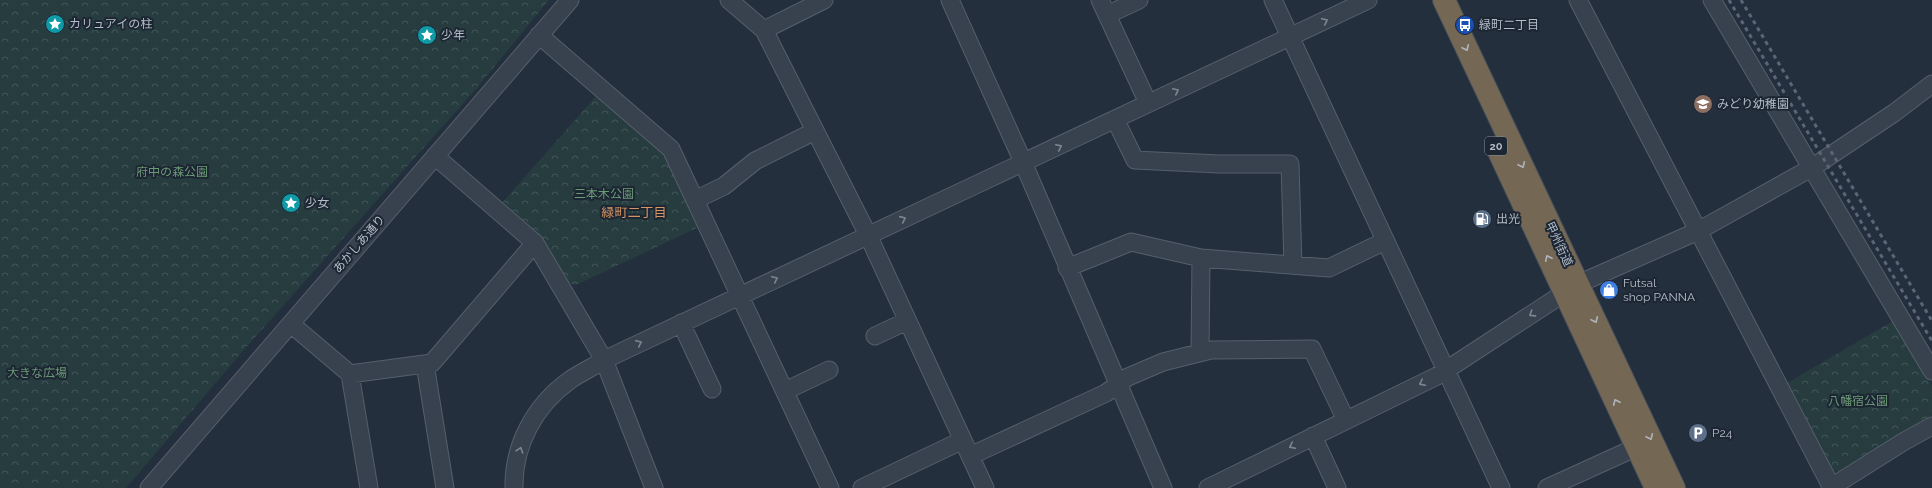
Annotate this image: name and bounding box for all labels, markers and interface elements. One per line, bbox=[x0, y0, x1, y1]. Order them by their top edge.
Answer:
place icon: カリュアイの柱 bbox=[44, 13, 66, 35]
bus stop icon: 緑町二丁目 bbox=[1454, 14, 1476, 36]
place label: カリュアイの柱 bbox=[69, 17, 152, 31]
one-way arrow bbox=[1321, 18, 1328, 26]
place label: 緑町二丁目 bbox=[1479, 18, 1539, 32]
place icon: 少年 bbox=[416, 24, 438, 46]
place label: 少年 bbox=[441, 28, 465, 42]
one-way arrow bbox=[1461, 44, 1469, 51]
one-way arrow bbox=[1171, 88, 1179, 96]
school or university icon: みどり幼稚園 bbox=[1692, 93, 1714, 115]
place label: みどり幼稚園 bbox=[1717, 97, 1789, 111]
road number: 20 bbox=[1485, 137, 1507, 155]
one-way arrow bbox=[1054, 144, 1062, 152]
one-way arrow bbox=[1517, 161, 1525, 169]
park label: 府中の森公園 bbox=[136, 165, 208, 179]
park label: 三本木公園 bbox=[574, 187, 634, 201]
place icon: 少女 bbox=[280, 192, 302, 214]
place label: 少女 bbox=[305, 196, 329, 210]
district label: 緑町二丁目 bbox=[601, 205, 667, 220]
fuel station icon: 出光 bbox=[1471, 208, 1493, 230]
street label: あかしあ通り bbox=[330, 212, 388, 276]
place label: 出光 bbox=[1496, 212, 1520, 226]
one-way arrow bbox=[899, 216, 907, 224]
street label: 甲州街道 bbox=[1543, 219, 1575, 269]
one-way arrow bbox=[1545, 254, 1553, 262]
one-way arrow bbox=[771, 276, 778, 284]
place label: Futsal shop PANNA bbox=[1623, 276, 1695, 304]
shop icon: Futsal shop PANNA bbox=[1598, 279, 1620, 301]
one-way arrow bbox=[1529, 309, 1536, 317]
one-way arrow bbox=[1590, 315, 1598, 323]
one-way arrow bbox=[635, 340, 642, 348]
park label: 大きな広場 bbox=[7, 366, 67, 380]
one-way arrow bbox=[1419, 378, 1426, 386]
park label: 八幡宿公園 bbox=[1828, 394, 1888, 408]
one-way arrow bbox=[1613, 399, 1621, 406]
parking icon: P24 bbox=[1687, 422, 1709, 444]
place label: P24 bbox=[1712, 426, 1733, 440]
one-way arrow bbox=[1645, 433, 1653, 441]
one-way arrow bbox=[1289, 441, 1297, 449]
one-way arrow bbox=[515, 446, 524, 453]

